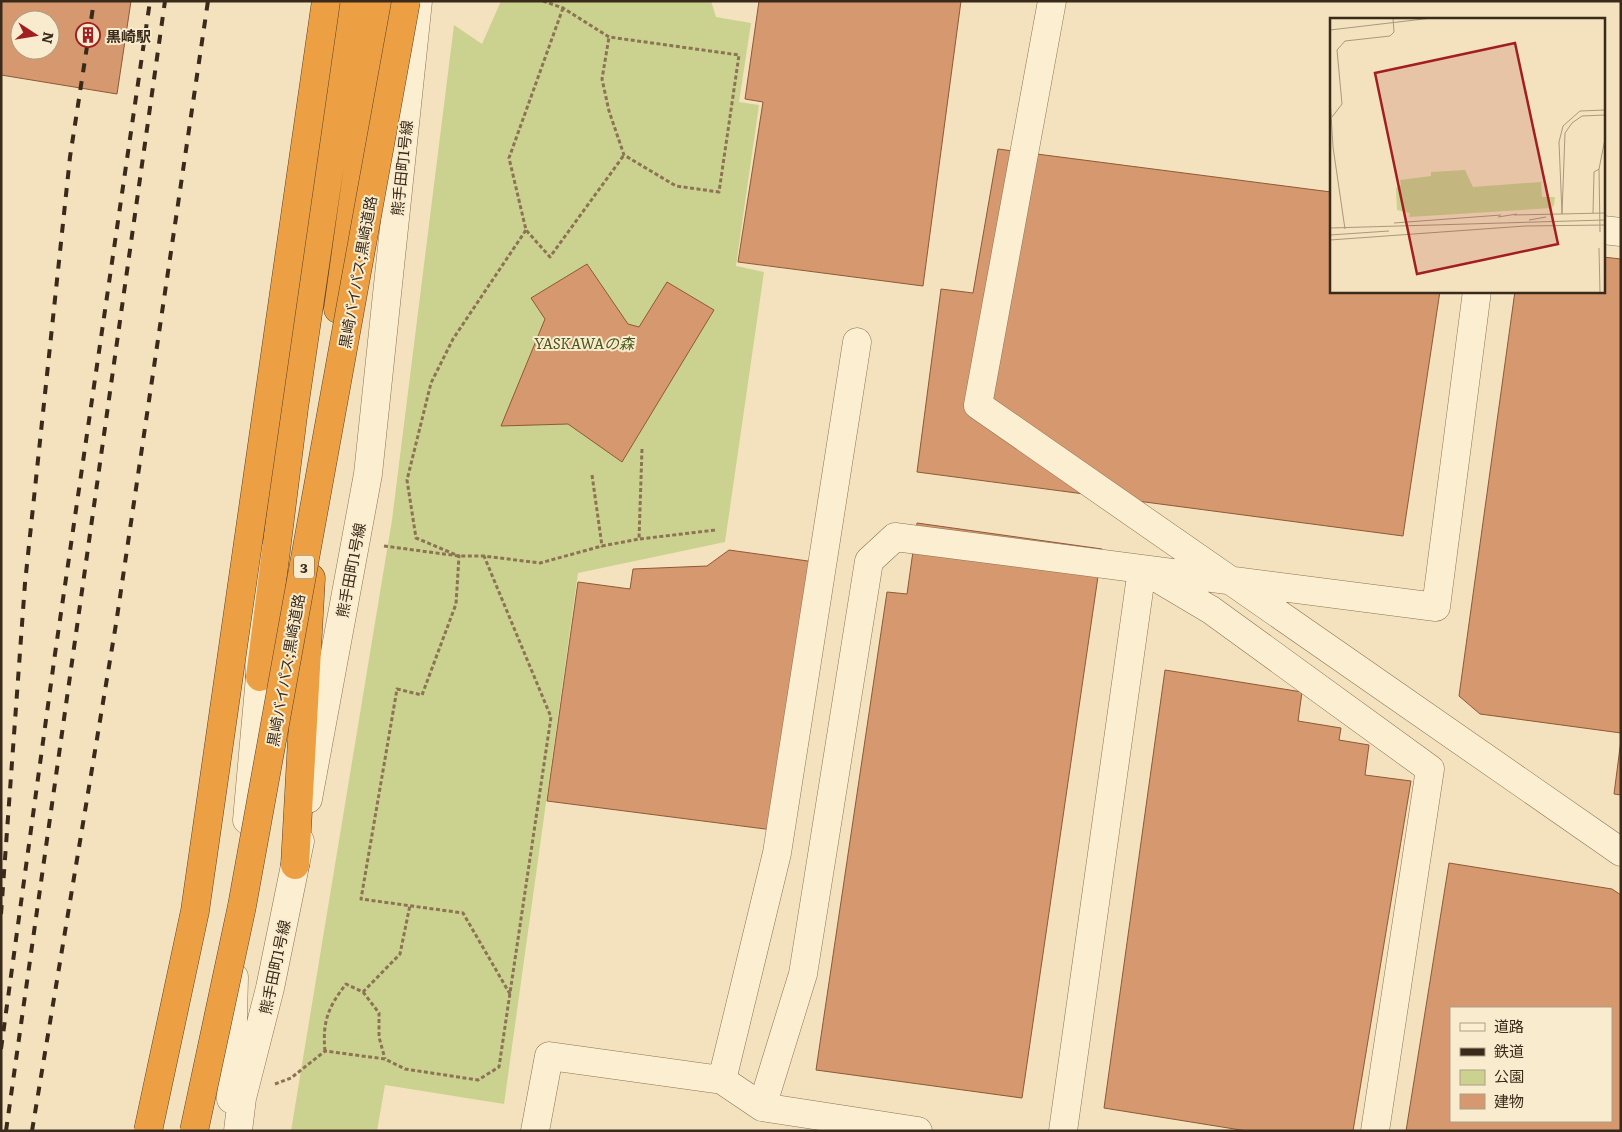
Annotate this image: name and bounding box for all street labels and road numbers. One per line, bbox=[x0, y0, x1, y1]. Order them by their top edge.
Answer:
street label: 熊手田町1号線 bbox=[385, 119, 417, 217]
street label: 黒崎バイパス;黒崎道路 bbox=[332, 194, 382, 350]
street label: 熊手田町1号線 bbox=[330, 521, 370, 619]
road number: 3 bbox=[294, 556, 314, 578]
street label: 黒崎バイパス;黒崎道路 bbox=[260, 592, 310, 748]
street label: 熊手田町1号線 bbox=[253, 918, 295, 1016]

